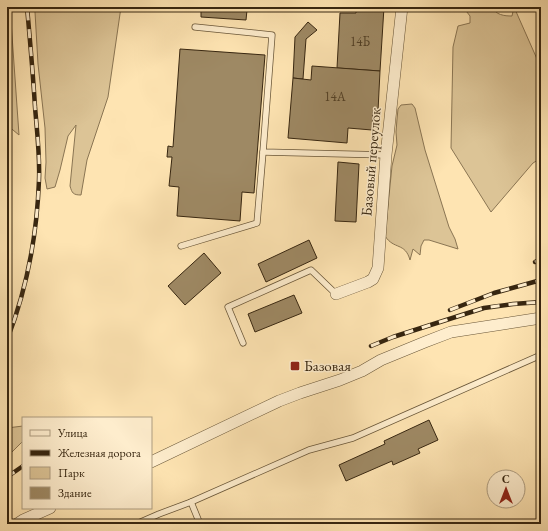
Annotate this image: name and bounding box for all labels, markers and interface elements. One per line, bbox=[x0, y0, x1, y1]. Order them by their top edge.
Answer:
house number: 14Б bbox=[350, 33, 370, 50]
house number: 14А bbox=[324, 88, 347, 105]
street label: Базовый переулок bbox=[356, 107, 385, 217]
place label: Базовая bbox=[304, 356, 351, 375]
marker: Базовая bbox=[289, 360, 301, 372]
legend bbox=[22, 417, 152, 509]
text: Улица bbox=[57, 425, 88, 441]
text: Железная дорога bbox=[57, 445, 141, 461]
text: Парк bbox=[58, 465, 85, 481]
north arrow bbox=[486, 469, 526, 509]
text: С bbox=[502, 472, 510, 486]
text: Здание bbox=[58, 485, 92, 501]

